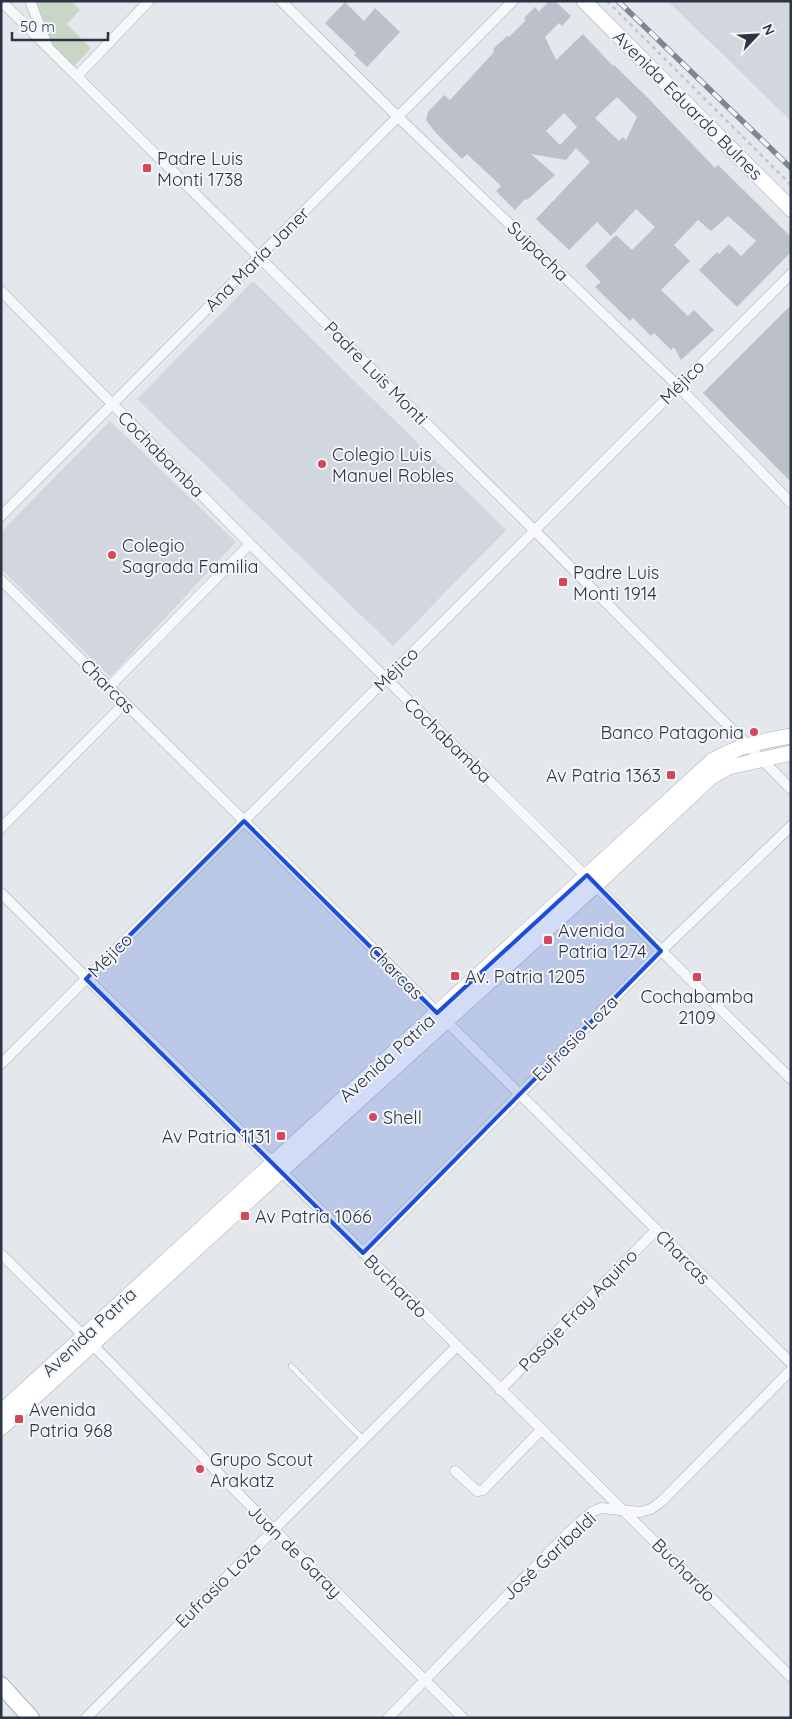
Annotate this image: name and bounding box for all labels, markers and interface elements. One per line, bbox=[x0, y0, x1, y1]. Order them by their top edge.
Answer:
scale bar bbox=[12, 10, 109, 42]
north arrow bbox=[732, 10, 782, 60]
text: 50 m bbox=[20, 17, 55, 36]
text: N bbox=[758, 21, 779, 38]
street label: Avenida Eduardo Bulnes bbox=[608, 25, 768, 185]
place label: Padre Luis Monti 1738 bbox=[157, 147, 243, 191]
marker: Padre Luis Monti 1738 bbox=[141, 162, 153, 174]
street label: Ana María Janer bbox=[200, 202, 314, 316]
street label: Suipacha bbox=[503, 216, 573, 286]
street label: Padre Luis Monti bbox=[319, 316, 433, 430]
street label: Méjico bbox=[655, 355, 709, 409]
street label: Cochabamba bbox=[113, 406, 209, 502]
place label: Colegio Luis Manuel Robles bbox=[332, 443, 454, 487]
marker: Colegio Luis Manuel Robles bbox=[316, 458, 328, 470]
place label: Colegio Sagrada Familia bbox=[122, 534, 259, 578]
marker: Colegio Sagrada Familia bbox=[106, 549, 118, 561]
place label: Padre Luis Monti 1914 bbox=[573, 561, 659, 605]
marker: Padre Luis Monti 1914 bbox=[557, 576, 569, 588]
street label: Méjico bbox=[369, 642, 423, 696]
street label: Charcas bbox=[76, 654, 140, 718]
street label: Cochabamba bbox=[399, 692, 497, 788]
place label: Banco Patagonia bbox=[600, 721, 744, 744]
marker: Banco Patagonia bbox=[748, 726, 760, 738]
place label: Av Patria 1363 bbox=[546, 764, 661, 787]
marker: Av Patria 1363 bbox=[665, 769, 677, 781]
place label: Avenida Patria 1274 bbox=[558, 919, 647, 963]
street label: Méjico bbox=[83, 928, 137, 982]
marker: Avenida Patria 1274 bbox=[542, 934, 554, 946]
street label: Charcas bbox=[364, 940, 428, 1004]
place label: Av. Patria 1205 bbox=[465, 965, 585, 988]
marker: Av. Patria 1205 bbox=[449, 970, 461, 982]
marker: Cochabamba 2109 bbox=[691, 971, 703, 983]
place label: Cochabamba 2109 bbox=[640, 985, 754, 1029]
street label: Eufrasio Loza bbox=[527, 990, 623, 1086]
street label: Avenida Patria bbox=[334, 1009, 440, 1107]
place label: Shell bbox=[383, 1106, 422, 1129]
marker: Shell bbox=[367, 1111, 379, 1123]
place label: Av Patria 1131 bbox=[162, 1125, 271, 1148]
marker: Av Patria 1131 bbox=[275, 1130, 287, 1142]
place label: Av Patria 1066 bbox=[255, 1205, 372, 1228]
marker: Av Patria 1066 bbox=[239, 1210, 251, 1222]
street label: Charcas bbox=[651, 1225, 715, 1289]
street label: Pasaje Fray Aquino bbox=[514, 1244, 642, 1376]
street label: Buchardo bbox=[359, 1249, 433, 1323]
street label: Avenida Patria bbox=[37, 1282, 141, 1382]
place label: Avenida Patria 968 bbox=[29, 1398, 113, 1442]
marker: Avenida Patria 968 bbox=[13, 1413, 25, 1425]
place label: Grupo Scout Arakatz bbox=[210, 1448, 313, 1492]
marker: Grupo Scout Arakatz bbox=[194, 1463, 206, 1475]
street label: Juan de Garay bbox=[243, 1499, 347, 1603]
street label: José Garibaldi bbox=[497, 1507, 601, 1605]
street label: Buchardo bbox=[647, 1533, 721, 1607]
street label: Eufrasio Loza bbox=[170, 1537, 266, 1633]

